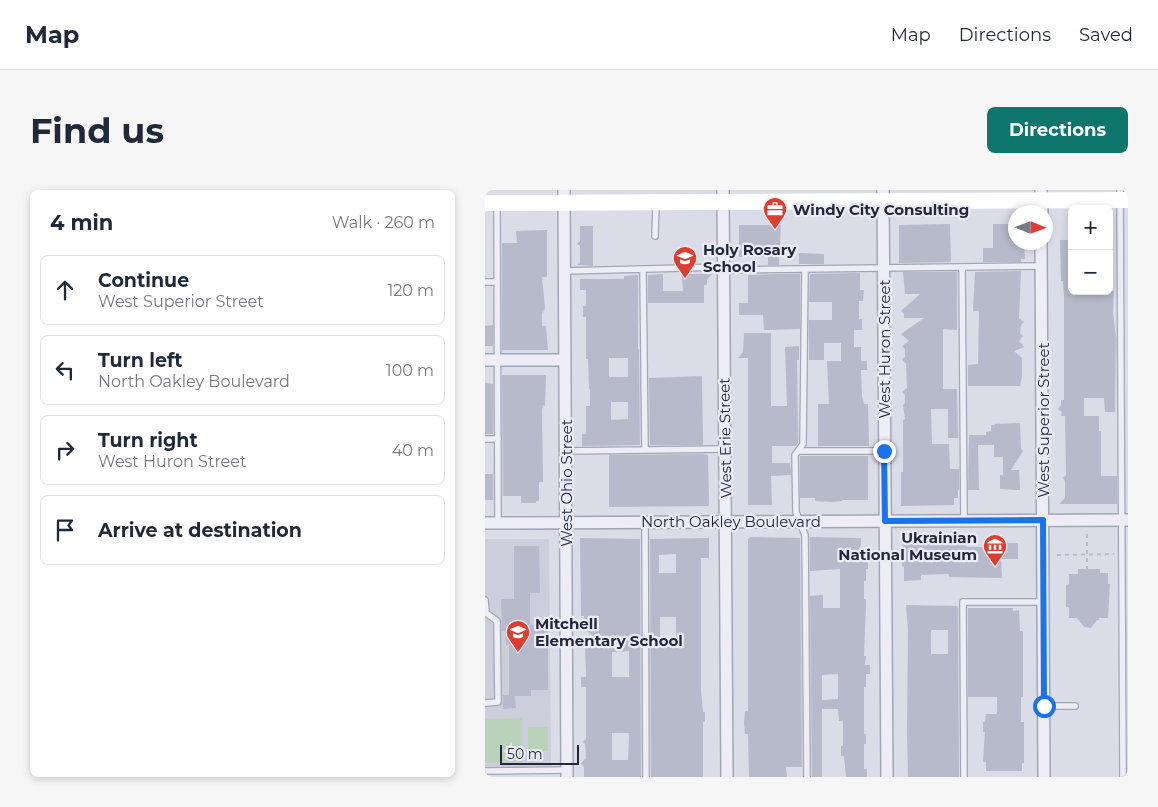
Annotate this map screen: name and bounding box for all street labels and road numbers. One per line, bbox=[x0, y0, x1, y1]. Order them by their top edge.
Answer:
street label: West Huron Street bbox=[875, 279, 894, 419]
street label: West Superior Street bbox=[1034, 342, 1053, 498]
street label: West Erie Street bbox=[714, 378, 736, 498]
street label: West Ohio Street bbox=[557, 419, 576, 547]
street label: North Oakley Boulevard bbox=[641, 512, 821, 531]

